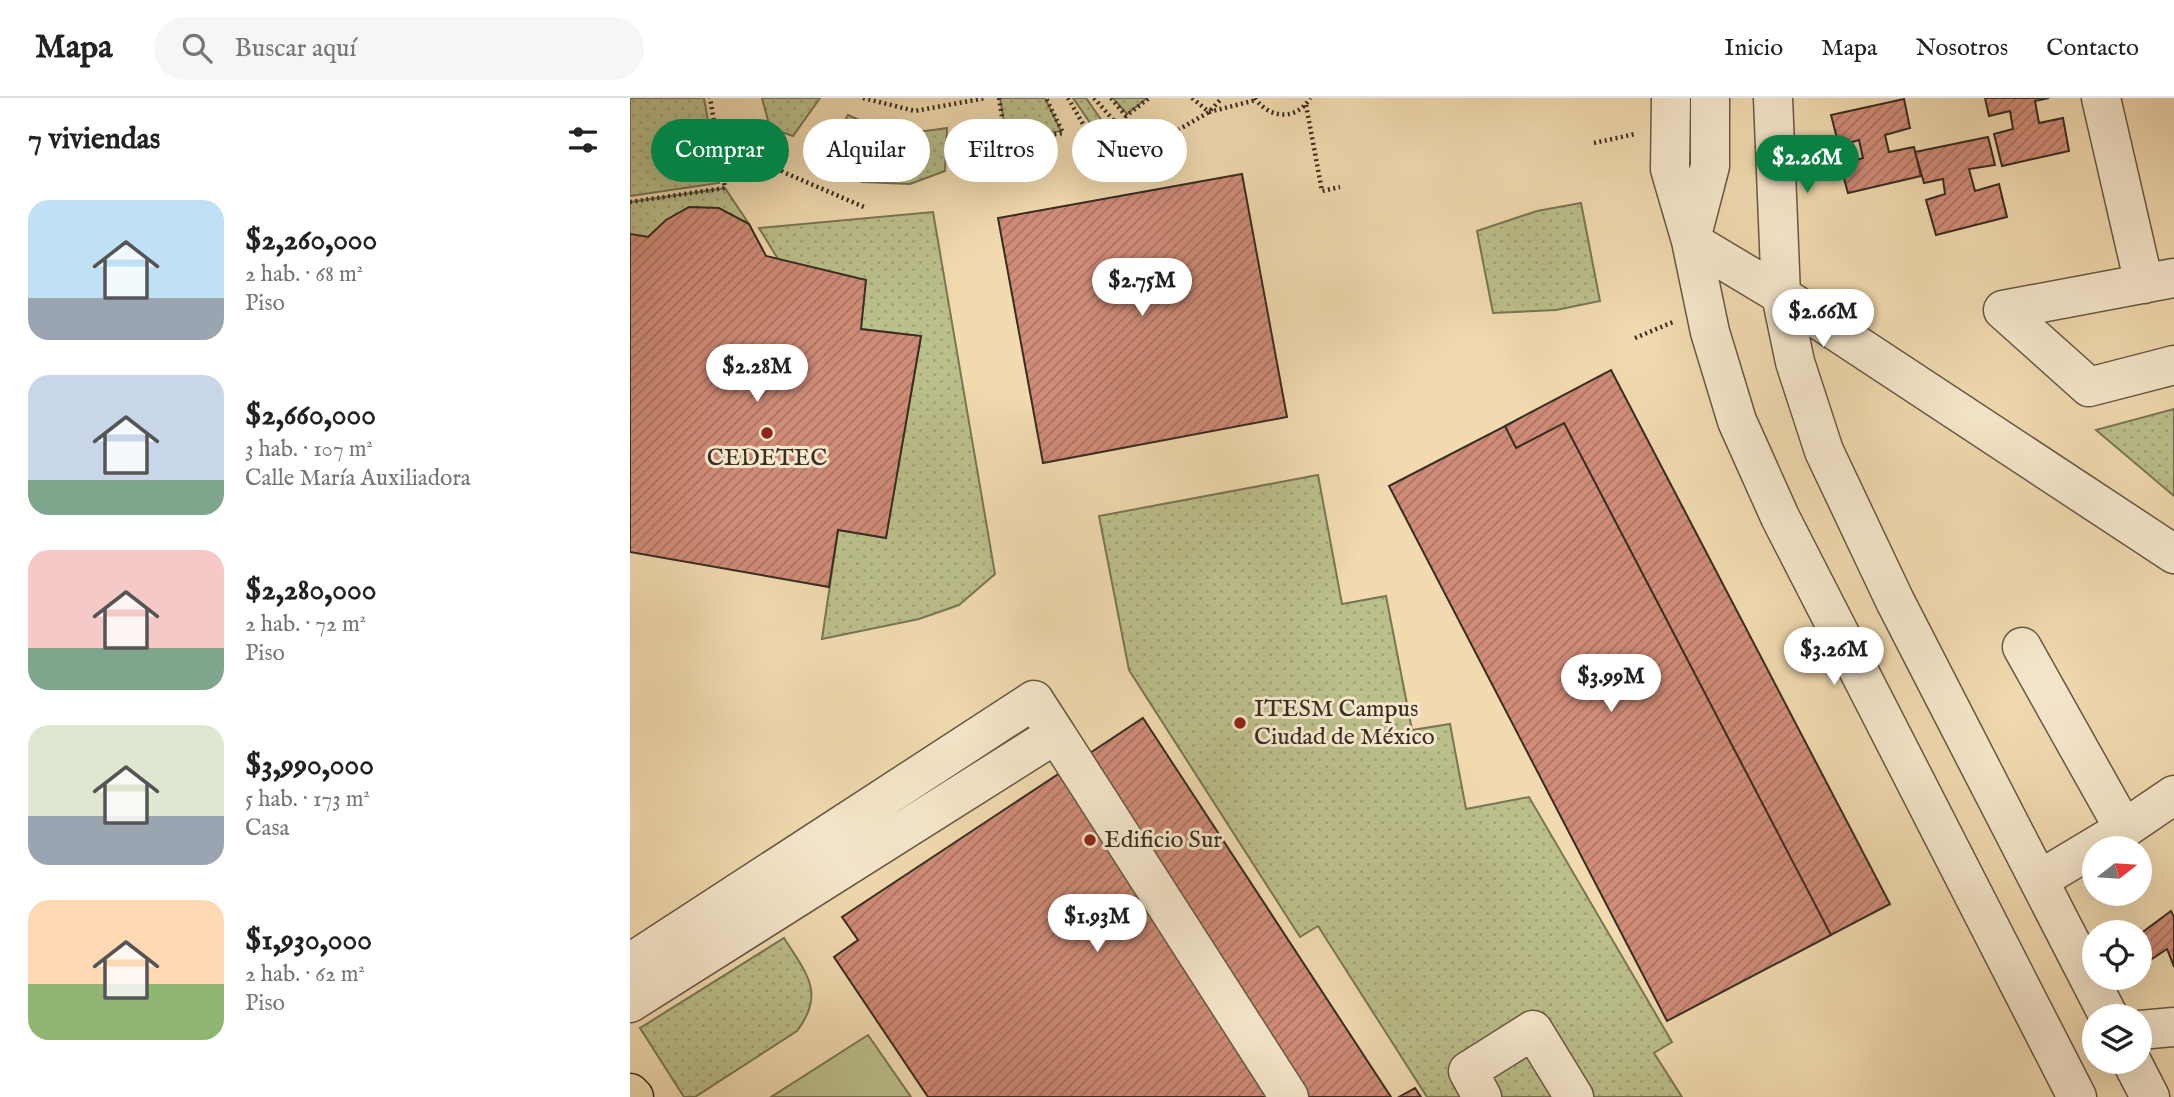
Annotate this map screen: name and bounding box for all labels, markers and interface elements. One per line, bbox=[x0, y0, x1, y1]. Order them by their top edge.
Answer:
search box bbox=[154, 17, 644, 80]
text: Mapa bbox=[35, 27, 112, 69]
icon: search bbox=[178, 29, 216, 67]
text: Buscar aquí bbox=[234, 32, 356, 65]
text: Inicio bbox=[1724, 33, 1783, 64]
text: Mapa bbox=[1821, 33, 1877, 64]
text: Nosotros bbox=[1915, 33, 2008, 64]
text: Contacto bbox=[2046, 33, 2139, 64]
chip: Comprar bbox=[651, 119, 789, 182]
chip: Alquilar bbox=[803, 119, 930, 182]
chip: Filtros bbox=[944, 119, 1058, 182]
chip: Nuevo bbox=[1072, 119, 1187, 182]
text: 7 viviendas bbox=[28, 121, 160, 159]
icon: filters bbox=[564, 121, 602, 159]
pin: $2.26M bbox=[1750, 136, 1864, 195]
text: $2.26M bbox=[1772, 143, 1842, 172]
text: $2,260,000 bbox=[245, 222, 377, 260]
icon: home bbox=[84, 228, 168, 312]
pin: $2.75M bbox=[1085, 258, 1199, 318]
text: 2 hab. · 68 m² bbox=[245, 260, 363, 289]
text: $2.75M bbox=[1108, 266, 1176, 295]
text: Piso bbox=[245, 289, 285, 318]
pin: $2.66M bbox=[1766, 289, 1880, 349]
text: $2.66M bbox=[1788, 297, 1858, 326]
pin: $2.28M bbox=[700, 344, 814, 404]
text: $2.28M bbox=[722, 352, 792, 381]
text: $2,660,000 bbox=[245, 397, 376, 435]
icon: home bbox=[84, 403, 168, 487]
marker: CEDETEC bbox=[759, 425, 775, 441]
text: 3 hab. · 107 m² bbox=[245, 435, 373, 464]
place label: CEDETEC bbox=[707, 443, 827, 474]
text: Calle María Auxiliadora bbox=[245, 464, 471, 493]
text: $2,280,000 bbox=[245, 572, 376, 610]
icon: home bbox=[84, 578, 168, 662]
text: 2 hab. · 72 m² bbox=[245, 610, 366, 639]
pin: $3.26M bbox=[1777, 628, 1891, 687]
text: $3.26M bbox=[1800, 635, 1868, 664]
text: Piso bbox=[245, 639, 285, 668]
pin: $3.99M bbox=[1554, 654, 1668, 714]
text: $3.99M bbox=[1577, 662, 1645, 691]
place label: ITESM Campus Ciudad de México bbox=[1254, 694, 1435, 753]
marker: ITESM Campus Ciudad de México bbox=[1232, 715, 1248, 731]
text: $3,990,000 bbox=[245, 747, 374, 785]
icon: home bbox=[84, 753, 168, 837]
text: 5 hab. · 173 m² bbox=[245, 785, 370, 814]
text: Casa bbox=[245, 814, 289, 843]
place label: Edificio Sur bbox=[1104, 825, 1222, 856]
marker: Edificio Sur bbox=[1082, 832, 1098, 848]
north arrow bbox=[2082, 836, 2152, 906]
map controls bbox=[2082, 836, 2152, 1074]
pin: $1.93M bbox=[1040, 894, 1154, 954]
text: $1.93M bbox=[1064, 902, 1130, 931]
button: locate bbox=[2082, 920, 2152, 990]
text: $1,930,000 bbox=[245, 922, 372, 960]
icon: home bbox=[84, 928, 168, 1012]
text: 2 hab. · 62 m² bbox=[245, 960, 365, 989]
text: Piso bbox=[245, 989, 285, 1018]
button: layers bbox=[2082, 1004, 2152, 1074]

